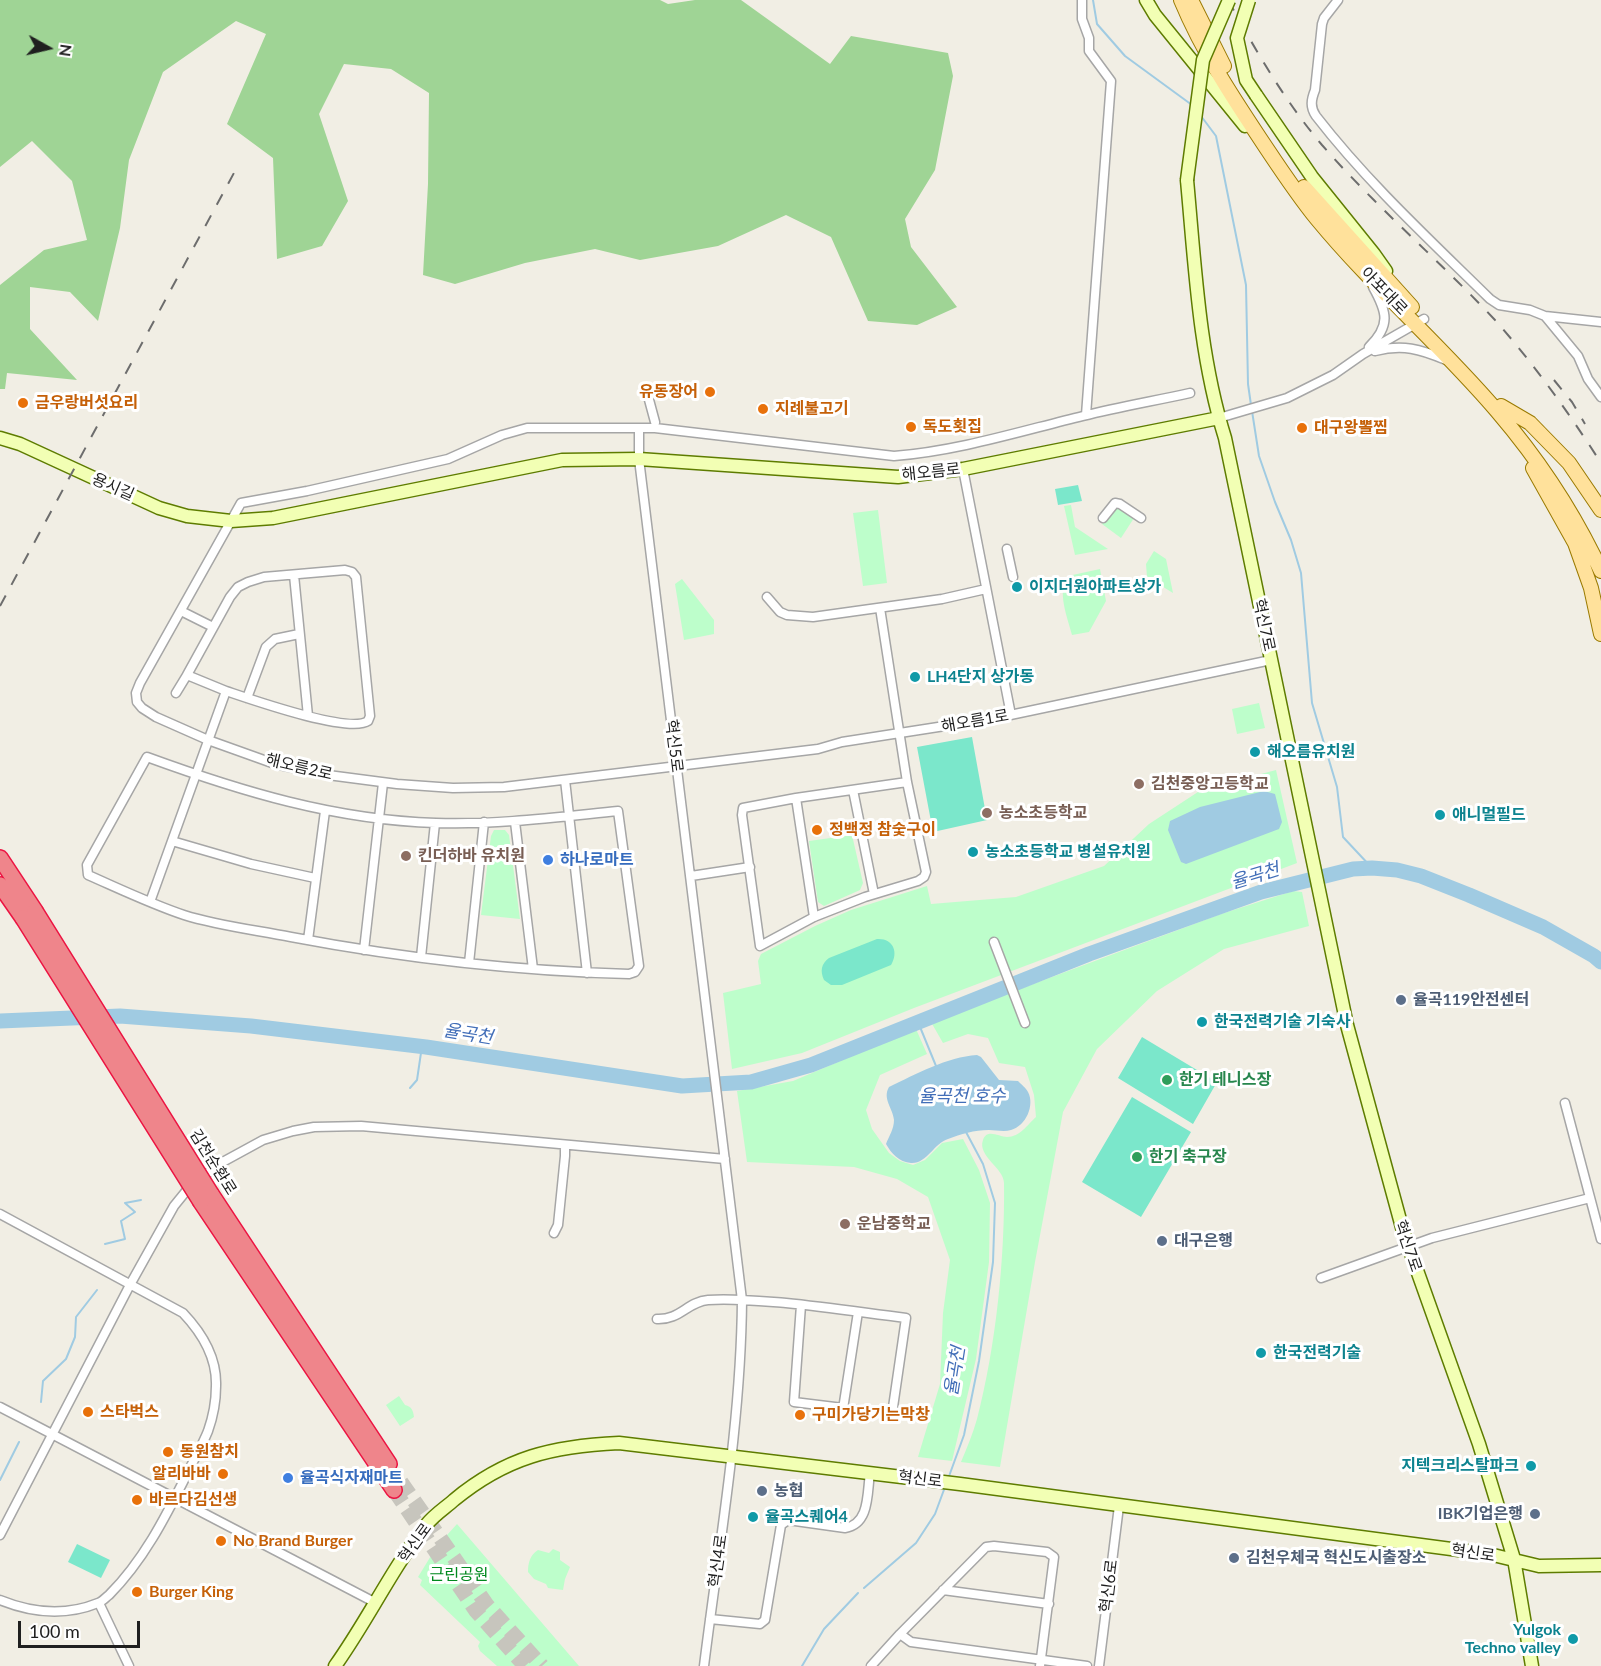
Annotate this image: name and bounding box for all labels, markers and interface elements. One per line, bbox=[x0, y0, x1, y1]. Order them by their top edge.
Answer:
north arrow bbox=[18, 18, 78, 78]
text: N bbox=[56, 43, 77, 58]
street label: 아포대로 bbox=[1357, 263, 1411, 319]
place label: 유동장어 bbox=[639, 382, 698, 402]
marker: 유동장어 bbox=[703, 385, 717, 399]
place label: 금우랑버섯요리 bbox=[35, 393, 138, 413]
marker: 금우랑버섯요리 bbox=[16, 396, 30, 410]
place label: 지례불고기 bbox=[775, 399, 849, 419]
marker: 지례불고기 bbox=[756, 402, 770, 416]
place label: 독도횟집 bbox=[923, 417, 982, 437]
place label: 대구왕뽈찜 bbox=[1314, 418, 1388, 438]
marker: 독도횟집 bbox=[904, 420, 918, 434]
marker: 대구왕뽈찜 bbox=[1295, 421, 1309, 435]
street label: 해오름로 bbox=[901, 459, 961, 485]
street label: 용시길 bbox=[89, 469, 137, 505]
place label: 이지더원아파트상가 bbox=[1029, 577, 1161, 597]
marker: 이지더원아파트상가 bbox=[1010, 580, 1024, 594]
street label: 혁신7로 bbox=[1249, 597, 1279, 653]
place label: LH4단지 상가동 bbox=[927, 667, 1034, 687]
marker: LH4단지 상가동 bbox=[908, 670, 922, 684]
street label: 해오름1로 bbox=[940, 706, 1010, 736]
street label: 혁신5로 bbox=[661, 718, 687, 774]
place label: 해오름유치원 bbox=[1267, 742, 1355, 762]
marker: 해오름유치원 bbox=[1248, 745, 1262, 759]
street label: 해오름2로 bbox=[264, 750, 334, 784]
place label: 김천중앙고등학교 bbox=[1151, 774, 1269, 794]
marker: 김천중앙고등학교 bbox=[1132, 777, 1146, 791]
place label: 농소초등학교 bbox=[999, 803, 1087, 823]
place label: 애니멀필드 bbox=[1452, 805, 1526, 825]
marker: 농소초등학교 bbox=[980, 806, 994, 820]
marker: 애니멀필드 bbox=[1433, 808, 1447, 822]
place label: 정백정 참숯구이 bbox=[829, 820, 936, 840]
marker: 정백정 참숯구이 bbox=[810, 823, 824, 837]
place label: 농소초등학교 병설유치원 bbox=[985, 842, 1151, 862]
marker: 농소초등학교 병설유치원 bbox=[966, 845, 980, 859]
place label: 킨더하바 유치원 bbox=[418, 846, 525, 866]
marker: 킨더하바 유치원 bbox=[399, 849, 413, 863]
place label: 하나로마트 bbox=[560, 850, 634, 870]
marker: 하나로마트 bbox=[541, 853, 555, 867]
water label: 율곡천 bbox=[1228, 858, 1282, 894]
place label: 율곡119안전센터 bbox=[1413, 990, 1529, 1010]
marker: 율곡119안전센터 bbox=[1394, 993, 1408, 1007]
place label: 한국전력기술 기숙사 bbox=[1214, 1012, 1350, 1032]
marker: 한국전력기술 기숙사 bbox=[1195, 1015, 1209, 1029]
water label: 율곡천 bbox=[442, 1019, 494, 1049]
place label: 한기 테니스장 bbox=[1179, 1070, 1271, 1090]
marker: 한기 테니스장 bbox=[1160, 1073, 1174, 1087]
water label: 율곡천 호수 bbox=[918, 1085, 1006, 1107]
street label: 김천순환로 bbox=[185, 1126, 241, 1198]
place label: 한기 축구장 bbox=[1149, 1147, 1226, 1167]
marker: 한기 축구장 bbox=[1130, 1150, 1144, 1164]
place label: 운남중학교 bbox=[857, 1214, 931, 1234]
marker: 운남중학교 bbox=[838, 1217, 852, 1231]
street label: 혁신7로 bbox=[1390, 1218, 1426, 1274]
place label: 대구은행 bbox=[1174, 1231, 1233, 1251]
marker: 대구은행 bbox=[1155, 1234, 1169, 1248]
place label: 한국전력기술 bbox=[1273, 1343, 1361, 1363]
water label: 율곡천 bbox=[940, 1345, 970, 1397]
marker: 한국전력기술 bbox=[1254, 1346, 1268, 1360]
place label: 스타벅스 bbox=[100, 1402, 159, 1422]
marker: 스타벅스 bbox=[81, 1405, 95, 1419]
place label: 구미가당기는막창 bbox=[812, 1405, 930, 1425]
marker: 구미가당기는막창 bbox=[793, 1408, 807, 1422]
place label: 동원참치 bbox=[180, 1442, 239, 1462]
marker: 동원참치 bbox=[161, 1445, 175, 1459]
place label: 지텍크리스탈파크 bbox=[1401, 1456, 1519, 1476]
marker: 지텍크리스탈파크 bbox=[1524, 1459, 1538, 1473]
place label: 알리바바 bbox=[152, 1464, 211, 1484]
marker: 알리바바 bbox=[216, 1467, 230, 1481]
street label: 혁신로 bbox=[897, 1467, 943, 1491]
place label: 율곡식자재마트 bbox=[300, 1468, 403, 1488]
marker: 율곡식자재마트 bbox=[281, 1471, 295, 1485]
place label: 농협 bbox=[774, 1481, 803, 1501]
marker: 농협 bbox=[755, 1484, 769, 1498]
place label: 바르다김선생 bbox=[149, 1490, 237, 1510]
marker: 바르다김선생 bbox=[130, 1493, 144, 1507]
place label: IBK기업은행 bbox=[1438, 1504, 1523, 1524]
place label: 율곡스퀘어4 bbox=[765, 1507, 848, 1527]
marker: IBK기업은행 bbox=[1528, 1507, 1542, 1521]
marker: 율곡스퀘어4 bbox=[746, 1510, 760, 1524]
street label: 혁신로 bbox=[394, 1519, 436, 1567]
place label: No Brand Burger bbox=[233, 1531, 353, 1551]
street label: 혁신4로 bbox=[705, 1533, 731, 1589]
marker: No Brand Burger bbox=[214, 1534, 228, 1548]
street label: 혁신로 bbox=[1450, 1540, 1496, 1566]
place label: 김천우체국 혁신도시출장소 bbox=[1246, 1548, 1427, 1568]
marker: 김천우체국 혁신도시출장소 bbox=[1227, 1551, 1241, 1565]
street label: 혁신6로 bbox=[1096, 1558, 1122, 1614]
park label: 근린공원 bbox=[430, 1565, 488, 1585]
place label: Burger King bbox=[149, 1582, 234, 1602]
marker: Burger King bbox=[130, 1585, 144, 1599]
scale bar bbox=[21, 1609, 142, 1647]
text: 100 m bbox=[29, 1620, 80, 1642]
place label: Yulgok Techno valley bbox=[1465, 1620, 1561, 1658]
marker: Yulgok Techno valley bbox=[1566, 1632, 1580, 1646]

